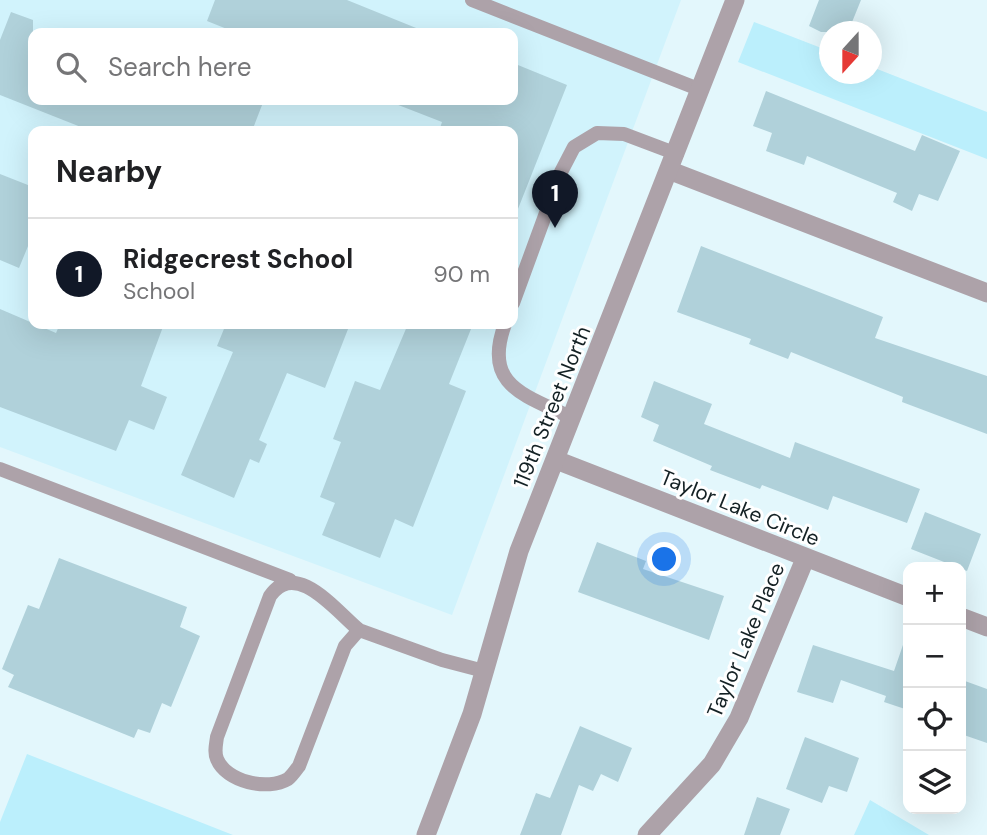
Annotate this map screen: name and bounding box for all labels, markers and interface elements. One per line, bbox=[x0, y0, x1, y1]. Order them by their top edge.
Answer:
north arrow bbox=[819, 21, 882, 84]
search box bbox=[28, 28, 518, 105]
icon: search bbox=[52, 48, 90, 86]
text: Search here bbox=[108, 50, 251, 84]
text: Nearby bbox=[56, 152, 162, 191]
pin: 1 bbox=[532, 170, 578, 228]
text: Ridgecrest School bbox=[123, 242, 353, 276]
text: 1 bbox=[75, 259, 83, 289]
text: 90 m bbox=[433, 259, 490, 289]
text: School bbox=[123, 276, 195, 306]
street label: 119th Street North bbox=[507, 322, 597, 492]
street label: Taylor Lake Circle bbox=[656, 463, 824, 553]
your location bbox=[647, 542, 681, 576]
street label: Taylor Lake Place bbox=[701, 558, 791, 722]
map controls bbox=[903, 562, 966, 814]
button: + bbox=[903, 562, 966, 625]
button: − bbox=[903, 625, 966, 688]
button: locate bbox=[903, 688, 966, 751]
button: layers bbox=[903, 751, 966, 814]

